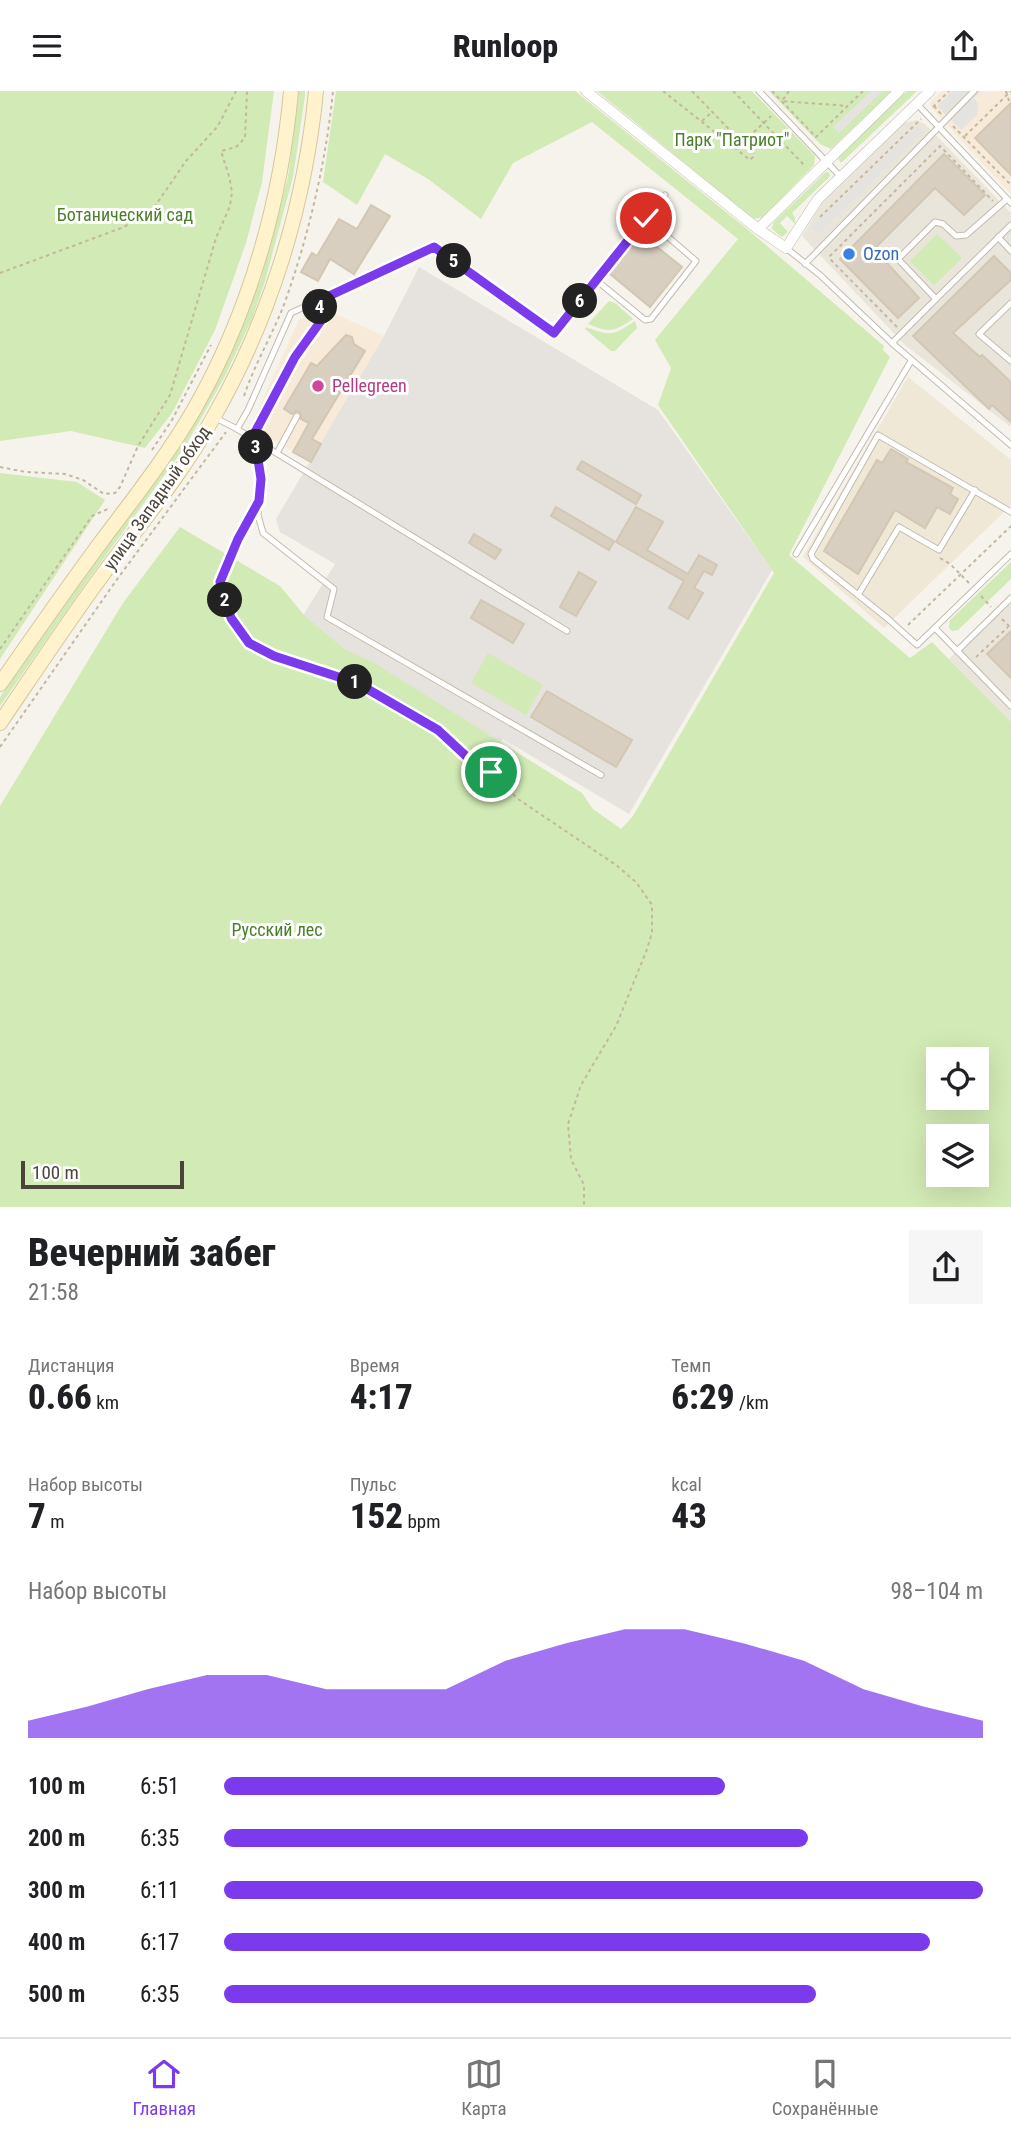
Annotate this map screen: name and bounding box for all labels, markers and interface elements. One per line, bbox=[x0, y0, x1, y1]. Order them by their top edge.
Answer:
icon: menu bbox=[28, 27, 66, 65]
text: Runloop bbox=[453, 27, 558, 65]
icon: share bbox=[945, 27, 983, 65]
park label: Парк "Патриот" bbox=[675, 129, 789, 150]
pin bbox=[616, 188, 676, 248]
icon: check bbox=[627, 199, 665, 237]
park label: Ботанический сад bbox=[57, 204, 193, 225]
pin: 5 bbox=[436, 243, 472, 279]
place label: Ozon bbox=[863, 243, 899, 264]
marker: Ozon bbox=[841, 246, 857, 262]
text: 5 bbox=[449, 249, 458, 272]
pin: 6 bbox=[562, 283, 598, 319]
pin: 4 bbox=[302, 289, 338, 325]
text: 6 bbox=[575, 289, 584, 312]
text: 4 bbox=[315, 295, 324, 318]
place label: Pellegreen bbox=[332, 375, 407, 396]
marker: Pellegreen bbox=[310, 378, 326, 394]
street label: улица Западный обход bbox=[99, 421, 214, 574]
pin: 3 bbox=[238, 429, 274, 465]
text: 3 bbox=[251, 435, 260, 458]
pin: 2 bbox=[208, 582, 243, 617]
text: 2 bbox=[220, 588, 229, 611]
pin: 1 bbox=[338, 665, 372, 699]
text: 1 bbox=[350, 670, 359, 693]
pin bbox=[461, 742, 521, 802]
icon: arrive bbox=[472, 753, 510, 791]
park label: Русский лес bbox=[231, 919, 323, 940]
map controls bbox=[926, 1047, 989, 1187]
button: locate bbox=[926, 1047, 989, 1110]
button: layers bbox=[926, 1124, 989, 1187]
scale bar bbox=[21, 1159, 184, 1190]
text: 100 m bbox=[32, 1161, 79, 1184]
button: share bbox=[909, 1230, 983, 1304]
text: Вечерний забег bbox=[28, 1231, 276, 1275]
text: 21:58 bbox=[28, 1279, 79, 1306]
text: Дистанция bbox=[28, 1354, 115, 1377]
text: Время bbox=[350, 1354, 400, 1377]
text: Темп bbox=[671, 1354, 711, 1377]
text: 0.66 bbox=[28, 1377, 92, 1418]
text: 4:17 bbox=[350, 1377, 413, 1418]
text: 6:29 bbox=[671, 1377, 735, 1418]
text: km bbox=[92, 1391, 119, 1414]
text: /km bbox=[735, 1391, 769, 1414]
text: Набор высоты bbox=[28, 1473, 143, 1496]
text: Пульс bbox=[350, 1473, 397, 1496]
text: kcal bbox=[671, 1473, 702, 1496]
text: 7 bbox=[28, 1496, 46, 1537]
text: 152 bbox=[350, 1496, 403, 1537]
text: 43 bbox=[671, 1496, 707, 1537]
text: m bbox=[46, 1510, 64, 1533]
text: bpm bbox=[403, 1510, 440, 1533]
text: Набор высоты bbox=[28, 1578, 167, 1605]
text: 98–104 m bbox=[890, 1578, 983, 1605]
text: 100 m bbox=[28, 1773, 85, 1800]
text: 6:51 bbox=[140, 1773, 179, 1800]
text: 200 m bbox=[28, 1825, 85, 1852]
text: 6:35 bbox=[140, 1825, 179, 1852]
text: 300 m bbox=[28, 1877, 85, 1904]
text: 6:11 bbox=[140, 1877, 179, 1904]
text: 400 m bbox=[28, 1929, 85, 1956]
text: 6:17 bbox=[140, 1929, 179, 1956]
text: 500 m bbox=[28, 1981, 85, 2008]
text: 6:35 bbox=[140, 1981, 179, 2008]
tab: Главная bbox=[133, 2055, 196, 2120]
tab: Карта bbox=[461, 2055, 507, 2120]
tab: Сохранённые bbox=[772, 2055, 878, 2120]

